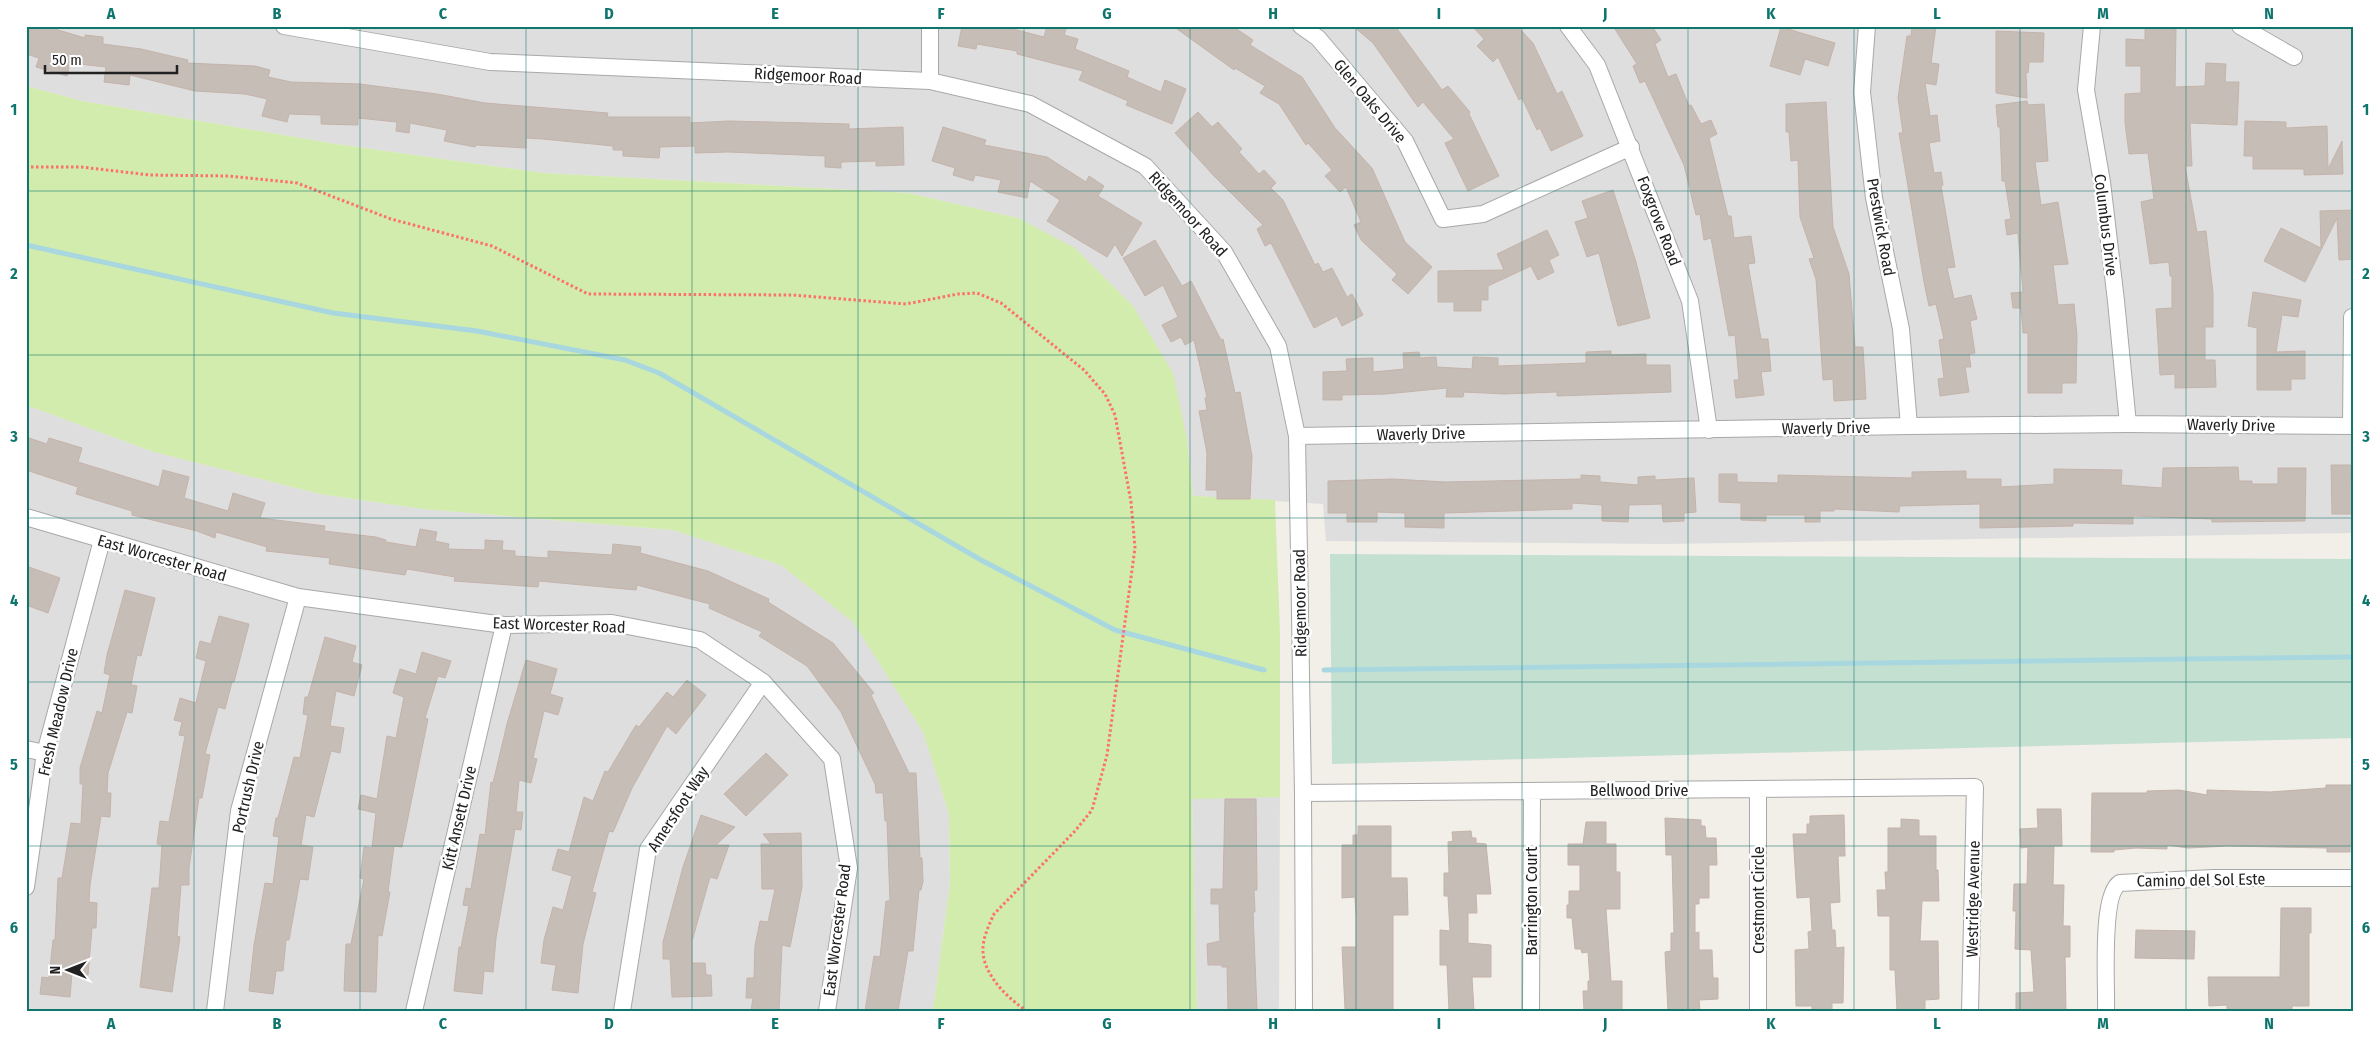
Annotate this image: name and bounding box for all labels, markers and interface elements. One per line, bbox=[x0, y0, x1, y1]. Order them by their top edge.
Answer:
text: A bbox=[106, 4, 116, 23]
text: B bbox=[273, 4, 282, 23]
text: C bbox=[439, 4, 448, 23]
text: D bbox=[604, 4, 614, 23]
text: E bbox=[771, 4, 779, 23]
text: F bbox=[937, 4, 945, 23]
text: G bbox=[1102, 4, 1112, 23]
text: H bbox=[1268, 4, 1278, 23]
text: I bbox=[1437, 4, 1441, 23]
text: J bbox=[1602, 4, 1607, 23]
text: K bbox=[1766, 4, 1776, 23]
text: L bbox=[1933, 4, 1941, 23]
text: M bbox=[2097, 4, 2109, 23]
text: N bbox=[2264, 4, 2274, 23]
scale bar bbox=[45, 42, 178, 74]
text: 50 m bbox=[52, 51, 82, 69]
street label: Glen Oaks Drive bbox=[1330, 55, 1410, 147]
street label: Ridgemoor Road bbox=[753, 64, 863, 88]
text: 1 bbox=[11, 100, 17, 119]
text: 1 bbox=[2363, 100, 2369, 119]
street label: Ridgemoor Road bbox=[1145, 167, 1231, 261]
street label: Foxgrove Road bbox=[1633, 173, 1685, 269]
street label: Columbus Drive bbox=[2090, 173, 2122, 277]
street label: Prestwick Road bbox=[1863, 177, 1899, 277]
text: 2 bbox=[9, 264, 18, 283]
text: 2 bbox=[2361, 264, 2370, 283]
street label: Waverly Drive bbox=[2187, 415, 2275, 435]
street label: Waverly Drive bbox=[1782, 418, 1870, 438]
street label: Waverly Drive bbox=[1377, 424, 1465, 444]
text: 3 bbox=[9, 427, 18, 446]
text: 3 bbox=[2361, 427, 2370, 446]
street label: East Worcester Road bbox=[95, 531, 229, 585]
street label: Ridgemoor Road bbox=[1290, 549, 1310, 657]
text: 4 bbox=[10, 591, 18, 610]
text: 4 bbox=[2362, 591, 2370, 610]
street label: East Worcester Road bbox=[492, 613, 626, 637]
street label: Fresh Meadow Drive bbox=[34, 646, 82, 778]
street label: Portrush Drive bbox=[228, 739, 268, 835]
text: 5 bbox=[10, 755, 18, 774]
text: 5 bbox=[2362, 755, 2370, 774]
street label: Amersfoot Way bbox=[643, 762, 713, 855]
street label: Kitt Ansett Drive bbox=[438, 764, 480, 872]
street label: Bellwood Drive bbox=[1590, 781, 1688, 800]
street label: Westridge Avenue bbox=[1962, 840, 1984, 958]
street label: Barrington Court bbox=[1522, 846, 1541, 955]
street label: Crestmont Circle bbox=[1749, 846, 1768, 954]
street label: East Worcester Road bbox=[819, 863, 855, 997]
street label: Camino del Sol Este bbox=[2136, 869, 2266, 891]
text: 6 bbox=[10, 918, 18, 937]
text: 6 bbox=[2362, 918, 2370, 937]
north arrow bbox=[42, 944, 92, 994]
text: N bbox=[47, 966, 64, 974]
text: A bbox=[106, 1014, 116, 1033]
text: B bbox=[273, 1014, 282, 1033]
text: C bbox=[439, 1014, 448, 1033]
text: D bbox=[604, 1014, 614, 1033]
text: E bbox=[771, 1014, 779, 1033]
text: F bbox=[937, 1014, 945, 1033]
text: G bbox=[1102, 1014, 1112, 1033]
text: H bbox=[1268, 1014, 1278, 1033]
text: I bbox=[1437, 1014, 1441, 1033]
text: J bbox=[1602, 1014, 1607, 1033]
text: K bbox=[1766, 1014, 1776, 1033]
text: L bbox=[1933, 1014, 1941, 1033]
text: M bbox=[2097, 1014, 2109, 1033]
text: N bbox=[2264, 1014, 2274, 1033]

